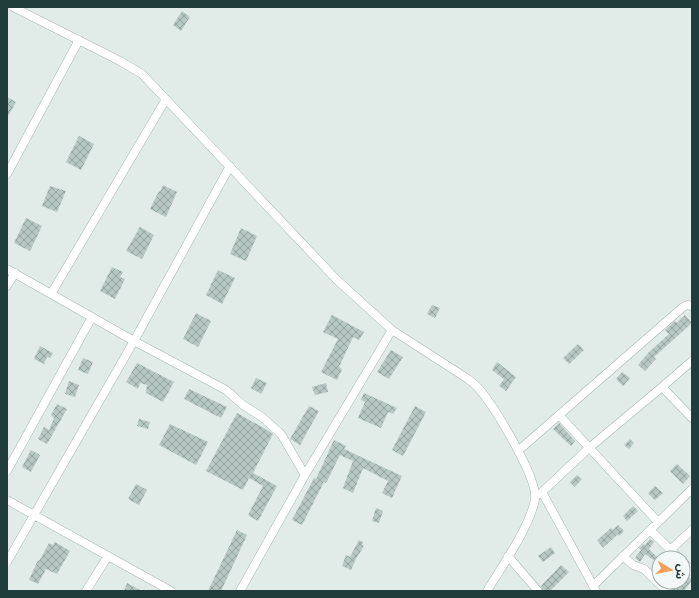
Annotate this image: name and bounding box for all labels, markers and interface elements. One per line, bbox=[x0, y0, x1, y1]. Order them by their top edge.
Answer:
north arrow bbox=[651, 550, 691, 590]
text: ش bbox=[673, 563, 689, 580]

